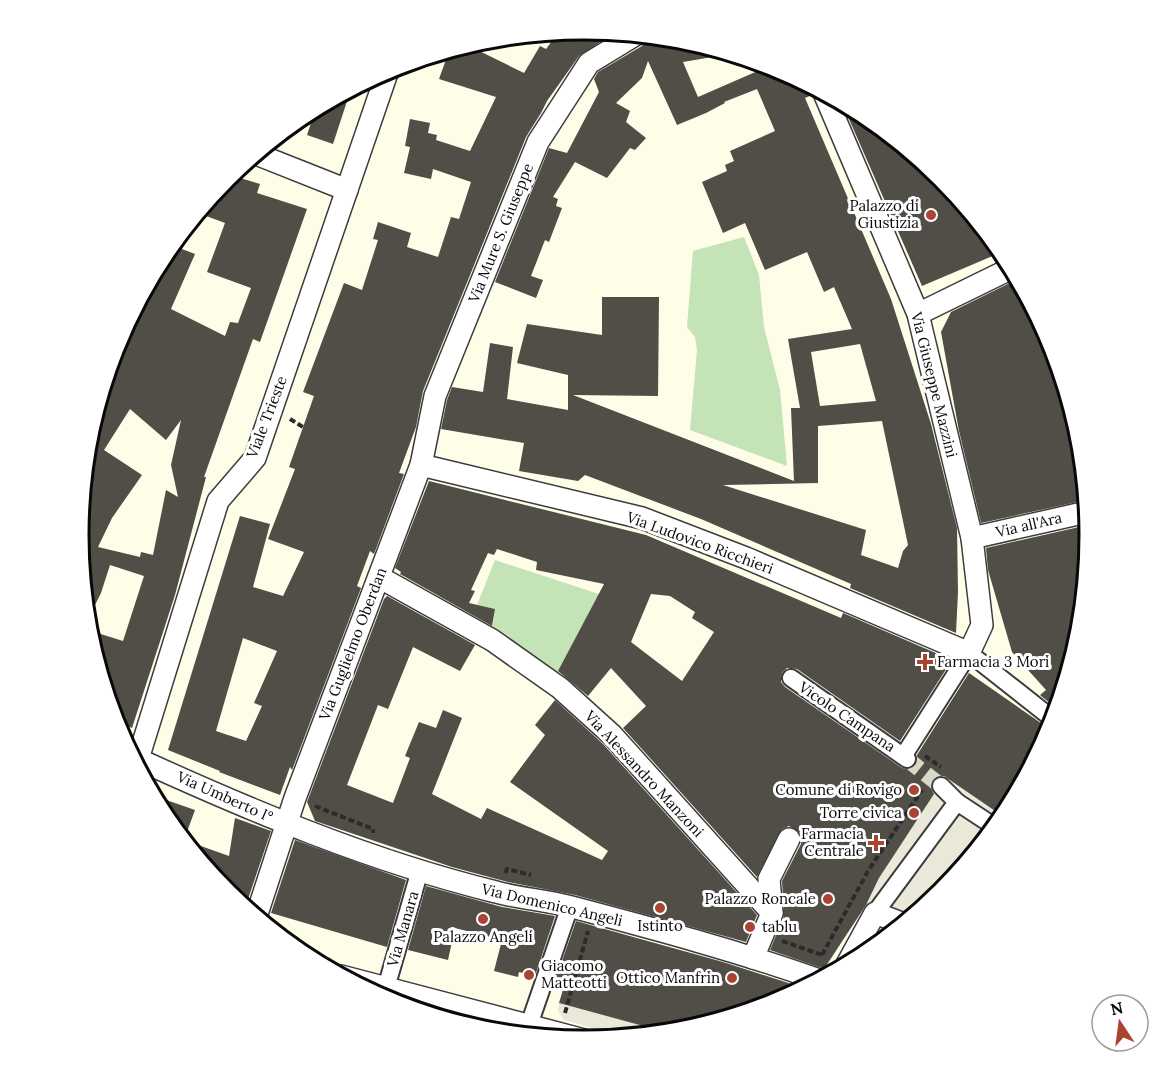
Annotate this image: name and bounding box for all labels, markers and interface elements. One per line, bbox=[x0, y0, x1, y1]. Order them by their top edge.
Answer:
street label: Via Mure S. Giuseppe bbox=[464, 160, 537, 306]
place label: Palazzo di Giustizia bbox=[849, 196, 919, 232]
marker: Palazzo di Giustizia bbox=[924, 208, 938, 222]
street label: Via Giuseppe Mazzini bbox=[907, 309, 962, 460]
street label: Viale Trieste bbox=[242, 373, 291, 462]
street label: Via Ludovico Ricchieri bbox=[623, 507, 776, 578]
street label: Via all'Ara bbox=[993, 508, 1064, 542]
street label: Via Guglielmo Oberdan bbox=[314, 565, 390, 724]
place label: Farmacia 3 Mori bbox=[937, 652, 1049, 671]
marker: Farmacia 3 Mori bbox=[918, 655, 932, 669]
street label: Vicolo Campana bbox=[795, 677, 899, 756]
street label: Via Alessandro Manzoni bbox=[580, 706, 708, 841]
street label: Via Umberto I° bbox=[173, 766, 276, 826]
place label: Comune di Rovigo bbox=[775, 780, 902, 799]
marker: Comune di Rovigo bbox=[907, 783, 921, 797]
place label: Torre civica bbox=[820, 803, 902, 822]
marker: Torre civica bbox=[907, 806, 921, 820]
place label: Farmacia Centrale bbox=[801, 824, 864, 860]
marker: Farmacia Centrale bbox=[869, 836, 883, 850]
street label: Via Domenico Angeli bbox=[479, 879, 624, 930]
street label: Via Manara bbox=[382, 889, 422, 970]
place label: Palazzo Roncale bbox=[704, 889, 816, 908]
marker: Palazzo Roncale bbox=[821, 892, 835, 906]
marker: Istinto bbox=[653, 901, 667, 915]
marker: Palazzo Angeli bbox=[476, 912, 490, 926]
place label: Istinto bbox=[637, 916, 683, 935]
place label: tablu bbox=[762, 917, 797, 936]
marker: tablu bbox=[743, 920, 757, 934]
place label: Palazzo Angeli bbox=[433, 927, 533, 946]
place label: Giacomo Matteotti bbox=[541, 956, 607, 992]
marker: Giacomo Matteotti bbox=[522, 968, 536, 982]
place label: Ottico Manfrin bbox=[616, 968, 720, 987]
marker: Ottico Manfrin bbox=[725, 971, 739, 985]
north arrow bbox=[1090, 993, 1150, 1053]
text: N bbox=[1108, 997, 1125, 1020]

